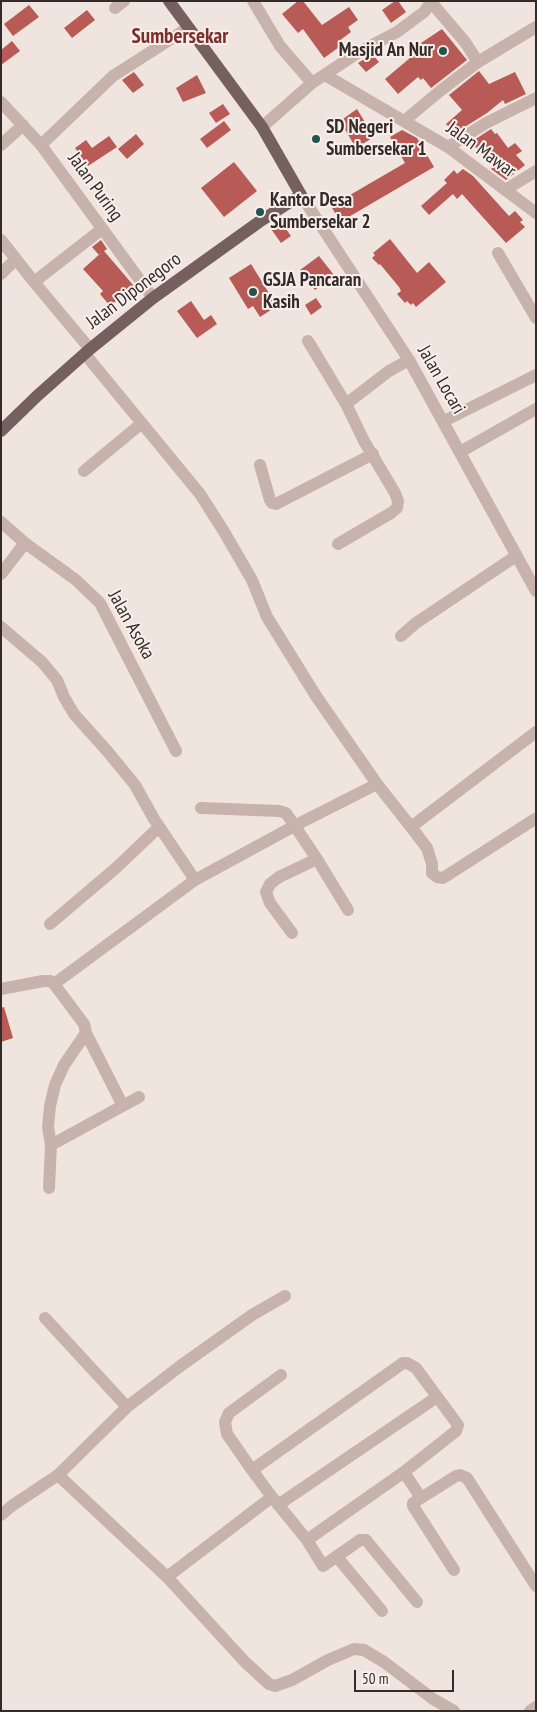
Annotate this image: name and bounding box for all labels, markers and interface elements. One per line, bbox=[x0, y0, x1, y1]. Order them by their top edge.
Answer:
district label: Sumbersekar bbox=[132, 24, 228, 50]
place label: Masjid An Nur bbox=[339, 40, 433, 62]
marker: Masjid An Nur bbox=[437, 45, 449, 57]
place label: SD Negeri Sumbersekar 1 bbox=[326, 117, 427, 161]
street label: Jalan Mawar bbox=[442, 117, 520, 183]
marker: SD Negeri Sumbersekar 1 bbox=[310, 133, 322, 145]
street label: Jalan Puring bbox=[63, 148, 127, 226]
place label: Kantor Desa Sumbersekar 2 bbox=[270, 190, 371, 234]
marker: Kantor Desa Sumbersekar 2 bbox=[254, 206, 266, 218]
street label: Jalan Diponegoro bbox=[82, 248, 186, 334]
place label: GSJA Pancaran Kasih bbox=[263, 270, 361, 314]
marker: GSJA Pancaran Kasih bbox=[247, 286, 259, 298]
street label: Jalan Locari bbox=[412, 342, 470, 418]
street label: Jalan Asoka bbox=[103, 587, 159, 663]
scale bar bbox=[357, 1660, 457, 1692]
text: 50 m bbox=[362, 1669, 388, 1688]

